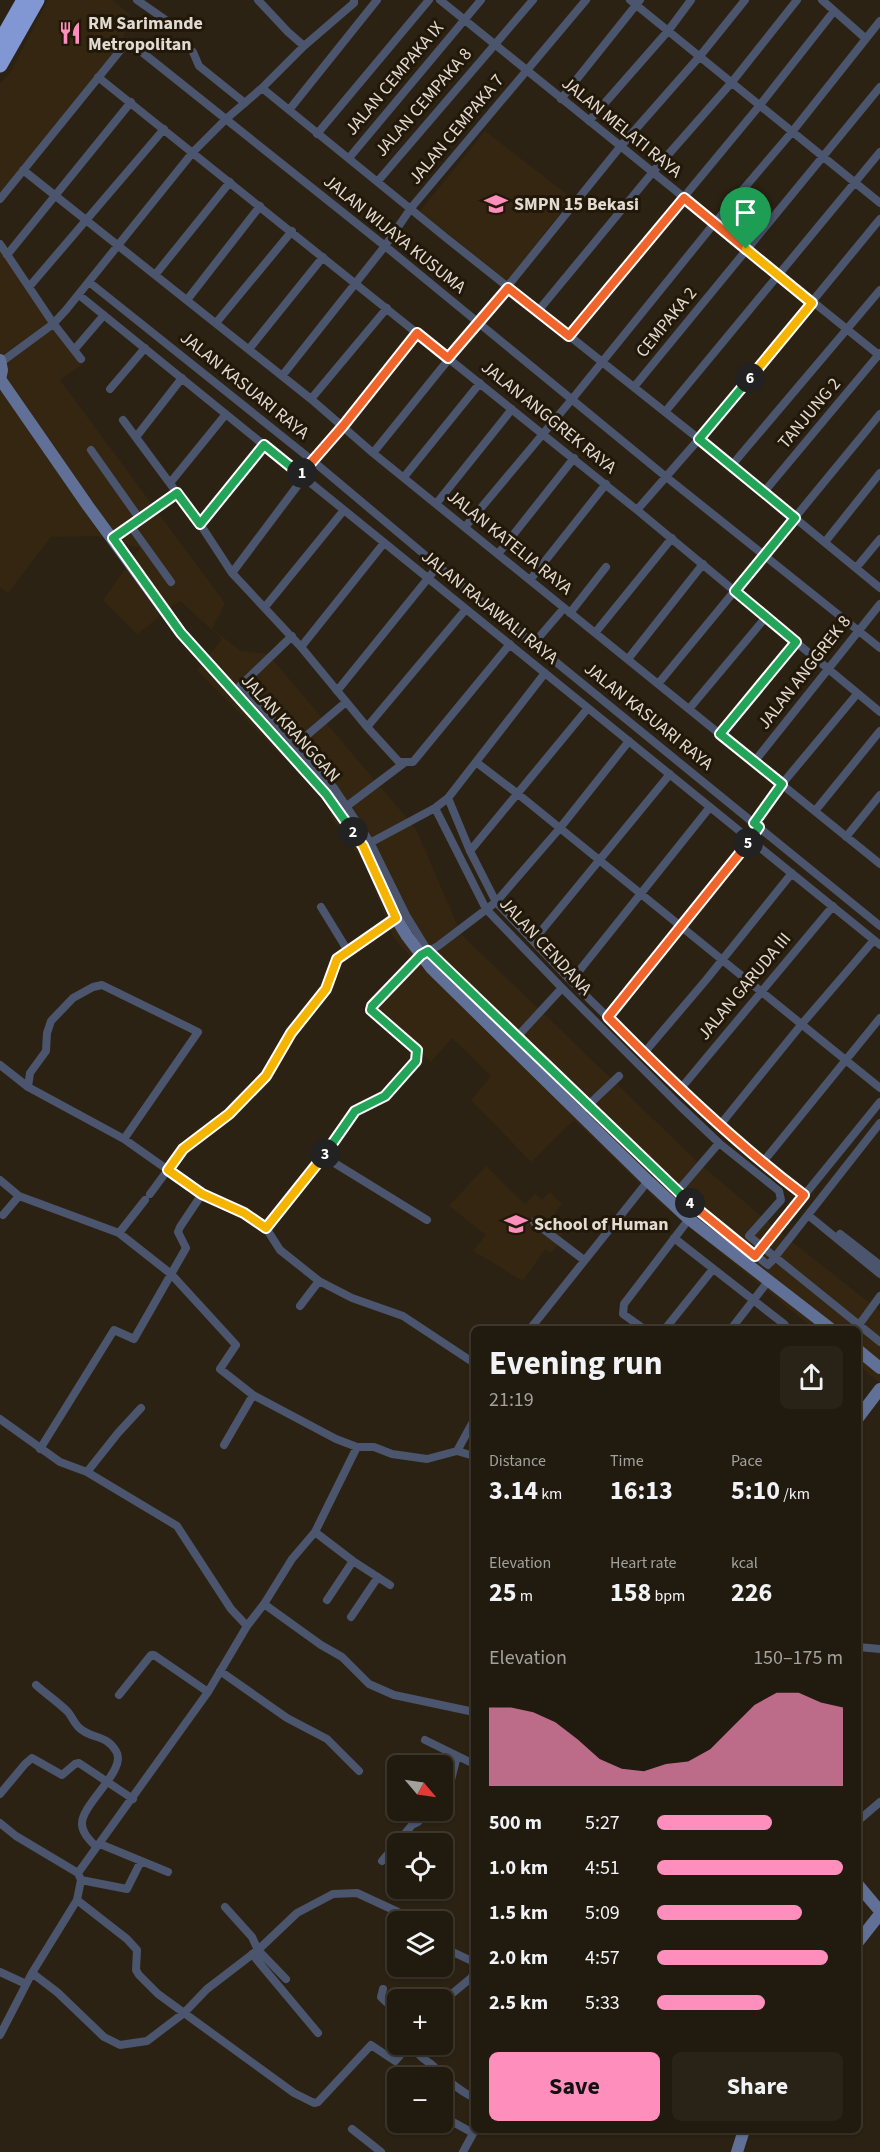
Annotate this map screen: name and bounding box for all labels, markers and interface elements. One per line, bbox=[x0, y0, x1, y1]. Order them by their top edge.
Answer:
place label: RM Sarimande Metropolitan bbox=[88, 11, 203, 57]
street label: JALAN CEMPAKA IX bbox=[339, 16, 450, 141]
restaurant icon: RM Sarimande Metropolitan bbox=[57, 20, 83, 46]
street label: JALAN CEMPAKA 8 bbox=[369, 42, 478, 162]
street label: JALAN CEMPAKA 7 bbox=[403, 69, 510, 190]
street label: JALAN MELATI RAYA bbox=[556, 71, 687, 184]
street label: JALAN WIJAYA KUSUMA bbox=[318, 169, 471, 300]
pin bbox=[720, 187, 771, 249]
school or university icon: SMPN 15 Bekasi bbox=[483, 191, 509, 217]
place label: SMPN 15 Bekasi bbox=[514, 192, 639, 217]
icon: arrive bbox=[729, 196, 762, 229]
street label: CEMPAKA 2 bbox=[630, 282, 703, 363]
street label: JALAN KASUARI RAYA bbox=[175, 326, 315, 445]
street label: JALAN ANGGREK RAYA bbox=[476, 355, 622, 480]
pin: 6 bbox=[735, 363, 765, 393]
text: 6 bbox=[746, 367, 754, 389]
street label: TANJUNG 2 bbox=[772, 372, 847, 454]
pin: 1 bbox=[287, 458, 317, 488]
text: 1 bbox=[298, 462, 306, 484]
street label: JALAN KATELIA RAYA bbox=[442, 484, 578, 601]
street label: JALAN RAJAWALI RAYA bbox=[416, 544, 564, 671]
street label: JALAN ANGGREK 8 bbox=[752, 610, 857, 735]
street label: JALAN KASUARI RAYA bbox=[579, 657, 719, 776]
street label: JALAN KRANGGAN bbox=[235, 669, 346, 788]
pin: 2 bbox=[338, 817, 368, 847]
text: 2 bbox=[349, 821, 357, 843]
pin: 5 bbox=[733, 828, 763, 858]
text: 5 bbox=[744, 832, 752, 854]
street label: JALAN CENDANA bbox=[494, 892, 598, 1001]
street label: JALAN GARUDA III bbox=[692, 927, 797, 1045]
pin: 3 bbox=[310, 1139, 340, 1169]
text: 3 bbox=[321, 1143, 329, 1165]
pin: 4 bbox=[675, 1188, 705, 1218]
text: 4 bbox=[686, 1192, 694, 1214]
school or university icon: School of Human bbox=[503, 1211, 529, 1237]
place label: School of Human bbox=[534, 1212, 669, 1237]
text: Evening run bbox=[489, 1340, 663, 1387]
button: share bbox=[780, 1346, 843, 1409]
text: 21:19 bbox=[489, 1386, 534, 1414]
text: Distance bbox=[489, 1450, 546, 1472]
text: Time bbox=[610, 1450, 644, 1472]
text: Pace bbox=[731, 1450, 762, 1472]
text: 3.14 bbox=[489, 1472, 538, 1509]
text: 16:13 bbox=[610, 1472, 673, 1509]
text: 5:10 bbox=[731, 1472, 780, 1509]
text: km bbox=[538, 1483, 562, 1505]
text: /km bbox=[780, 1483, 810, 1505]
text: Elevation bbox=[489, 1552, 551, 1574]
text: Heart rate bbox=[610, 1552, 677, 1574]
text: kcal bbox=[731, 1552, 758, 1574]
text: 25 bbox=[489, 1574, 516, 1611]
text: 158 bbox=[610, 1574, 651, 1611]
text: 226 bbox=[731, 1574, 772, 1611]
text: m bbox=[516, 1585, 533, 1607]
text: bpm bbox=[651, 1585, 685, 1607]
text: Elevation bbox=[489, 1644, 567, 1672]
text: 150–175 m bbox=[753, 1644, 843, 1672]
north arrow bbox=[387, 1755, 453, 1821]
map controls bbox=[387, 1755, 453, 2133]
text: 500 m bbox=[489, 1809, 542, 1837]
text: 5:27 bbox=[585, 1809, 620, 1837]
button: locate bbox=[387, 1833, 453, 1899]
text: 1.0 km bbox=[489, 1854, 548, 1882]
text: 4:51 bbox=[585, 1854, 620, 1882]
text: 1.5 km bbox=[489, 1899, 548, 1927]
text: 5:09 bbox=[585, 1899, 620, 1927]
button: layers bbox=[387, 1911, 453, 1977]
text: 2.0 km bbox=[489, 1944, 548, 1972]
text: 4:57 bbox=[585, 1944, 620, 1972]
button: + bbox=[387, 1989, 453, 2055]
text: 2.5 km bbox=[489, 1989, 548, 2017]
text: 5:33 bbox=[585, 1989, 620, 2017]
button: Save bbox=[489, 2052, 660, 2121]
button: Share bbox=[672, 2052, 843, 2121]
button: − bbox=[387, 2067, 453, 2133]

